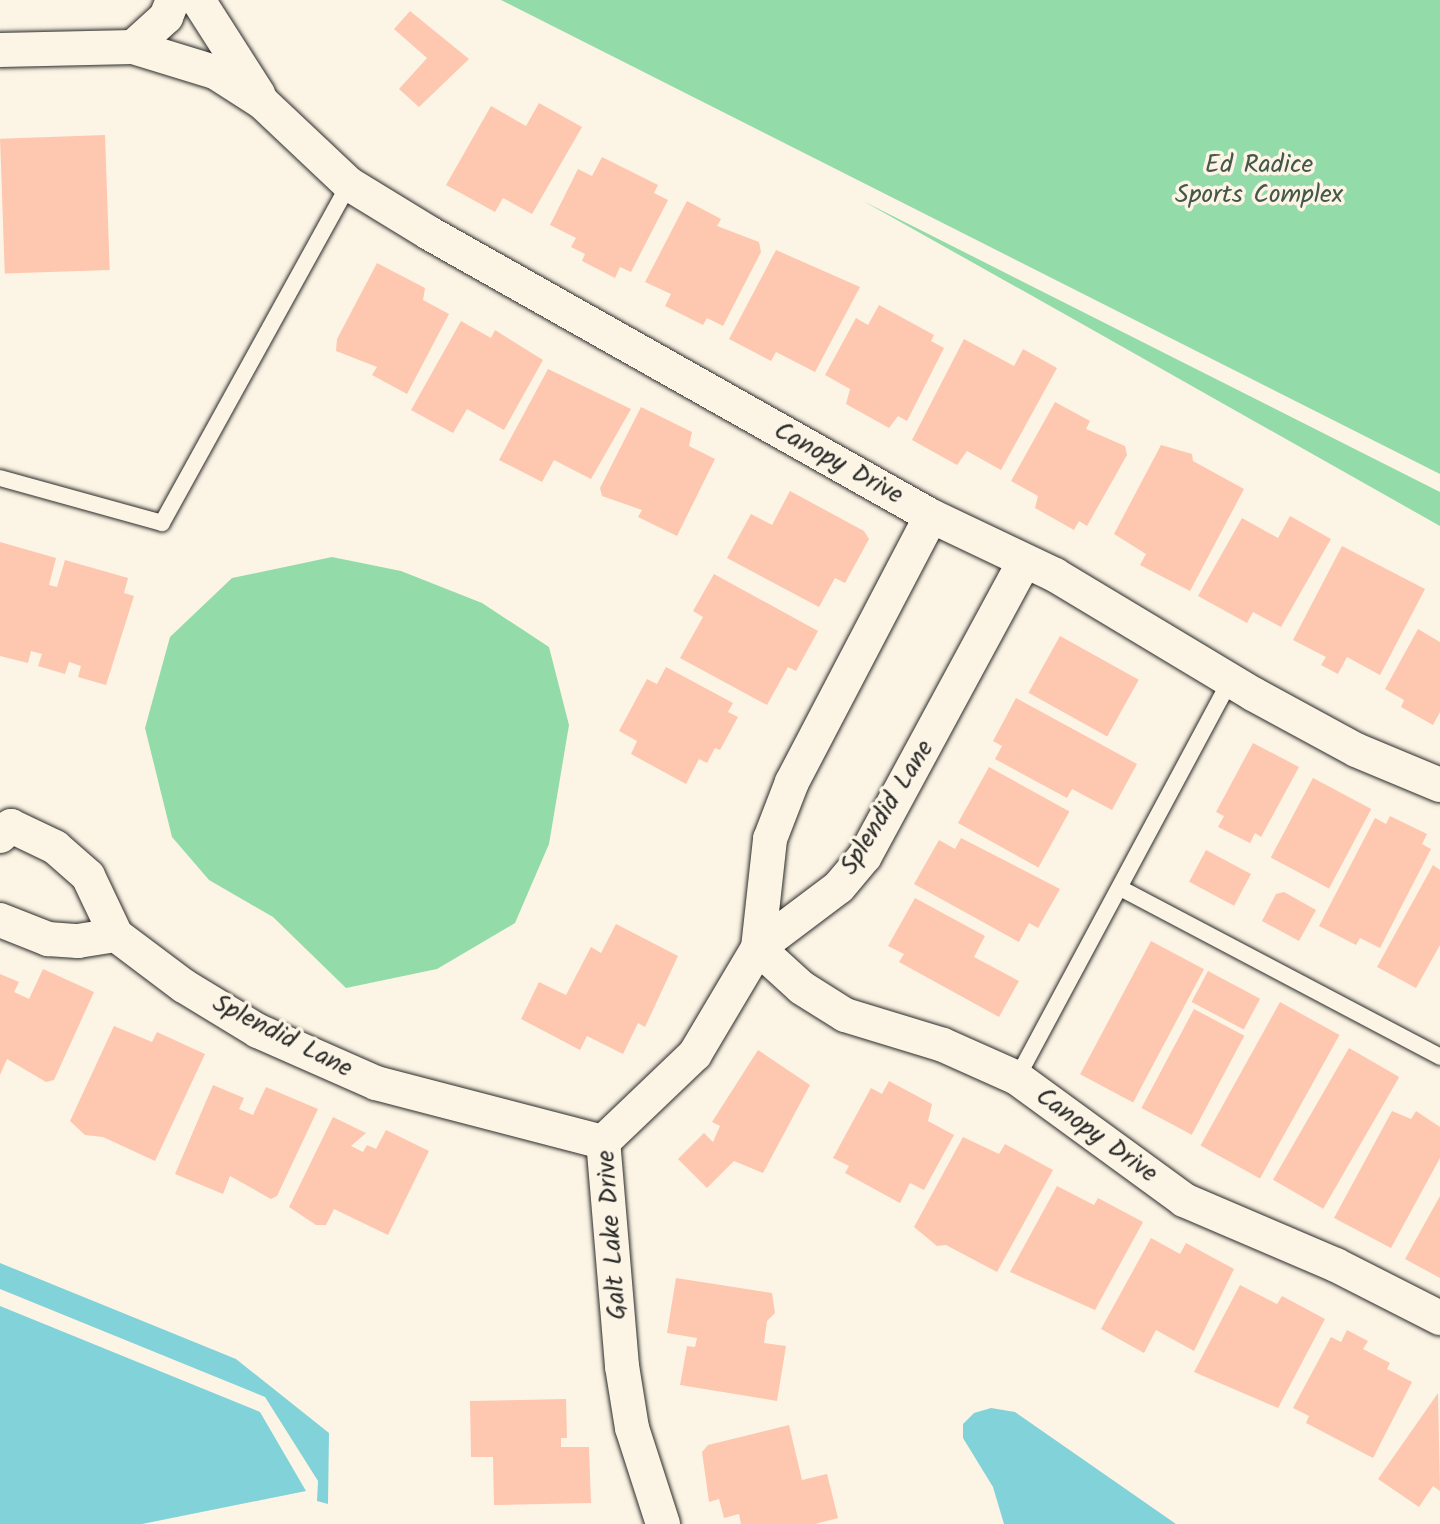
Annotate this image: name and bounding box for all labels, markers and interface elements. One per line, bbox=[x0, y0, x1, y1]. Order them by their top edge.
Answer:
park label: Ed Radice Sports Complex bbox=[1175, 150, 1343, 212]
street label: Canopy Drive bbox=[768, 416, 908, 512]
street label: Splendid Lane bbox=[834, 735, 942, 881]
street label: Splendid Lane bbox=[207, 988, 357, 1086]
street label: Canopy Drive bbox=[1029, 1081, 1163, 1191]
street label: Galt Lake Drive bbox=[592, 1149, 634, 1321]

